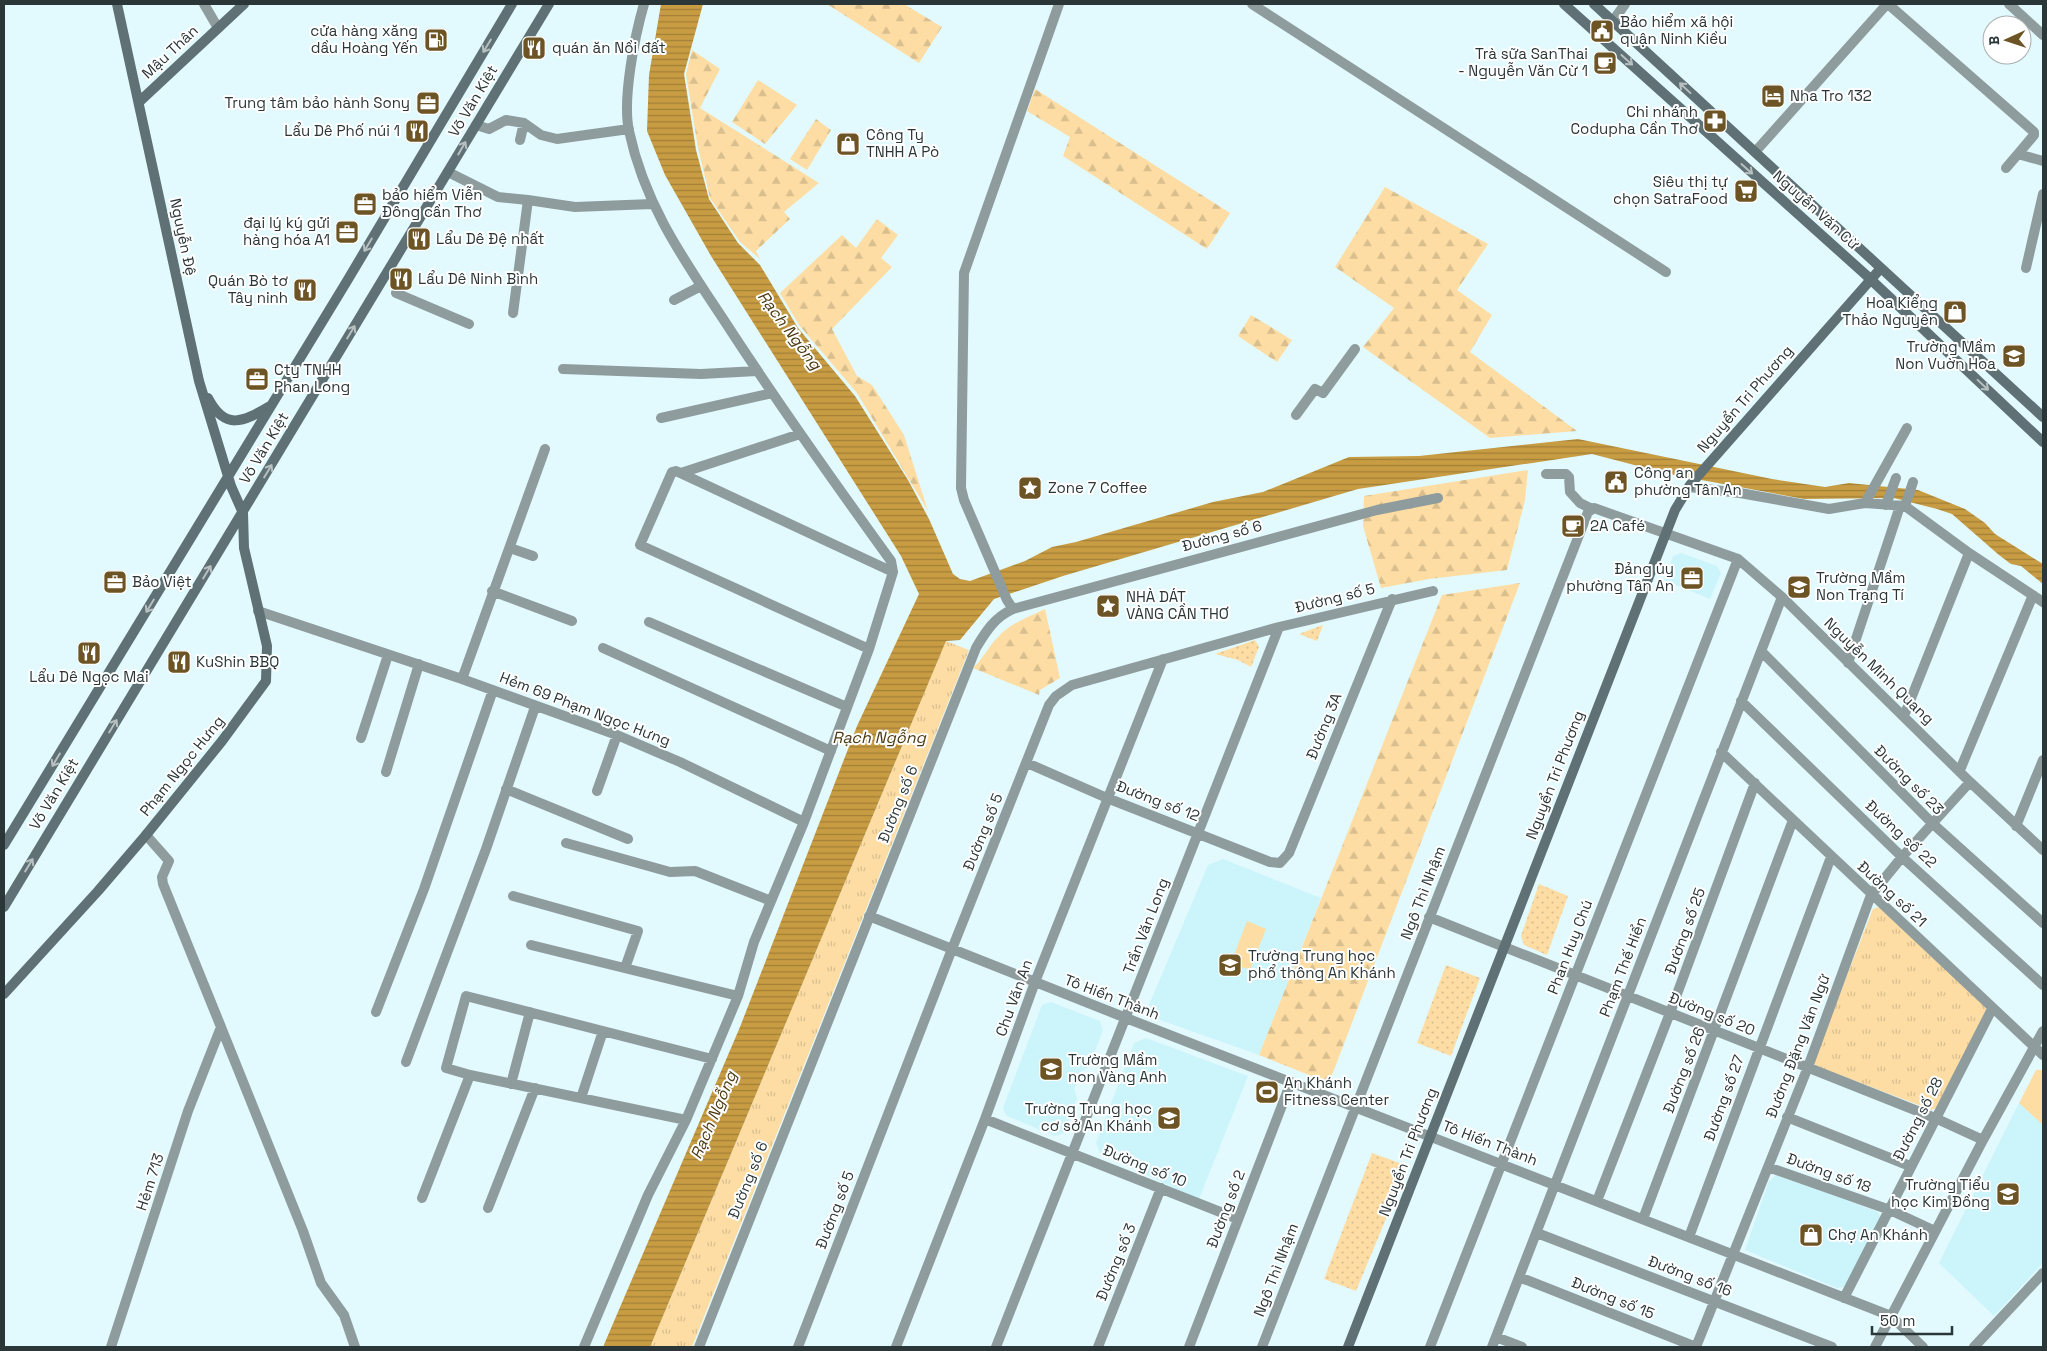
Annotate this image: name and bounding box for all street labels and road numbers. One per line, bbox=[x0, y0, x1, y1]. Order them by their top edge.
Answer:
street label: Mậu Thân bbox=[138, 21, 202, 82]
street label: Võ Văn Kiệt bbox=[444, 61, 501, 140]
street label: Nguyễn Văn Cừ bbox=[1769, 166, 1863, 253]
street label: Nguyễn Đệ bbox=[166, 196, 201, 277]
street label: Nguyển Tri Phương bbox=[1693, 341, 1796, 456]
street label: Võ Văn Kiệt bbox=[235, 408, 292, 487]
street label: Đường số 6 bbox=[1180, 516, 1264, 555]
street label: Đường số 5 bbox=[1293, 578, 1377, 617]
street label: Nguyễn Minh Quang bbox=[1820, 613, 1938, 728]
street label: Hẻm 69 Phạm Ngọc Hưng bbox=[497, 667, 673, 750]
street label: Đường 3A bbox=[1302, 689, 1346, 762]
street label: Nguyển Tri Phương bbox=[1521, 708, 1588, 842]
street label: Phạm Ngọc Hưng bbox=[135, 712, 228, 820]
street label: Đường số 23 bbox=[1871, 741, 1948, 818]
street label: Võ Văn Kiệt bbox=[25, 754, 82, 833]
street label: Đường số 6 bbox=[873, 762, 922, 845]
street label: Đường số 12 bbox=[1114, 776, 1203, 825]
street label: Đường số 5 bbox=[958, 790, 1007, 873]
street label: Đường số 22 bbox=[1862, 796, 1941, 872]
street label: Ngô Thì Nhậm bbox=[1396, 843, 1449, 942]
street label: Đường số 21 bbox=[1854, 857, 1931, 931]
street label: Trần Văn Long bbox=[1119, 875, 1173, 976]
street label: Đường số 25 bbox=[1660, 885, 1709, 977]
street label: Phan Huy Chú bbox=[1543, 897, 1596, 997]
street label: Phạm Thế Hiển bbox=[1595, 914, 1650, 1019]
street label: Chu Văn An bbox=[991, 957, 1036, 1039]
street label: Tô Hiến Thành bbox=[1062, 970, 1163, 1023]
street label: Đường Đặng Văn Ngữ bbox=[1761, 971, 1834, 1120]
street label: Đường số 20 bbox=[1666, 988, 1758, 1039]
street label: Đường số 26 bbox=[1658, 1024, 1709, 1116]
street label: Đường số 27 bbox=[1699, 1052, 1748, 1143]
street label: Đường số 28 bbox=[1888, 1074, 1947, 1164]
street label: Nguyển Tri Phương bbox=[1374, 1085, 1441, 1219]
street label: Tô Hiến Thành bbox=[1440, 1116, 1541, 1169]
street label: Đường số 6 bbox=[723, 1138, 772, 1221]
street label: Đường số 10 bbox=[1101, 1140, 1190, 1191]
street label: Đường số 18 bbox=[1784, 1149, 1874, 1197]
street label: Hẻm 713 bbox=[131, 1151, 168, 1213]
street label: Đường số 2 bbox=[1202, 1167, 1249, 1250]
street label: Đường số 5 bbox=[811, 1168, 858, 1251]
street label: Đường số 3 bbox=[1091, 1220, 1140, 1303]
street label: Ngô Thì Nhậm bbox=[1249, 1220, 1302, 1319]
street label: Đường số 16 bbox=[1646, 1251, 1735, 1300]
street label: Đường số 15 bbox=[1569, 1272, 1658, 1323]

